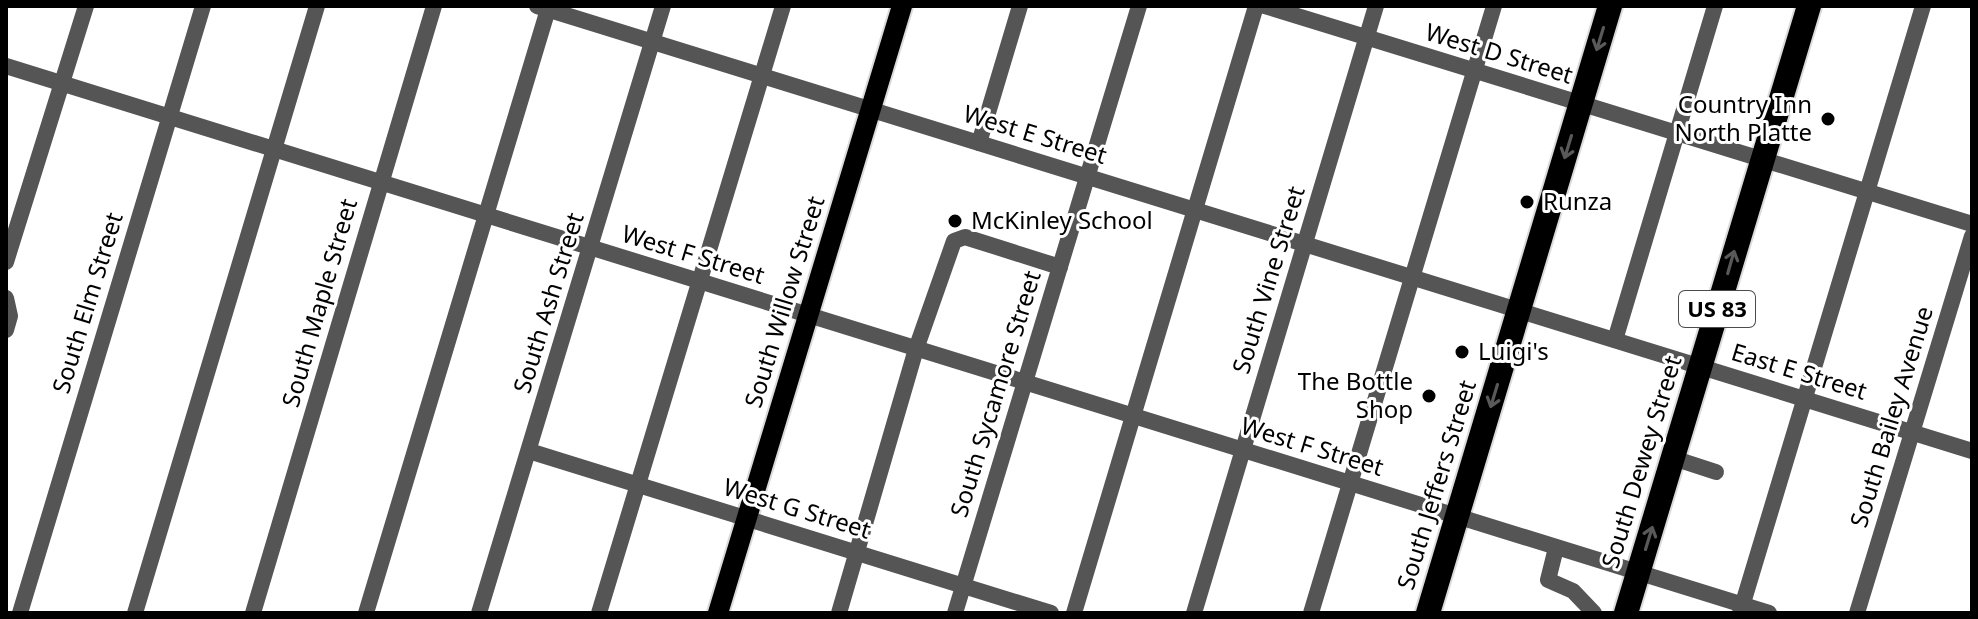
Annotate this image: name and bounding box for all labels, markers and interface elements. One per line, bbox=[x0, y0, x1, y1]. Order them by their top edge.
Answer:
street label: West D Street bbox=[1422, 14, 1578, 91]
one-way arrow bbox=[1592, 26, 1607, 52]
place label: Country Inn North Platte bbox=[1675, 87, 1812, 148]
street label: West E Street bbox=[960, 96, 1112, 171]
marker: Country Inn North Platte bbox=[1819, 110, 1837, 128]
one-way arrow bbox=[1560, 134, 1574, 159]
street label: South Vine Street bbox=[1223, 181, 1312, 377]
place label: Runza bbox=[1543, 184, 1612, 217]
street label: South Willow Street bbox=[736, 192, 832, 411]
marker: Runza bbox=[1518, 193, 1536, 211]
street label: South Maple Street bbox=[273, 194, 364, 411]
place label: McKinley School bbox=[971, 203, 1153, 236]
street label: South Elm Street bbox=[43, 208, 130, 397]
street label: South Ash Street bbox=[504, 208, 591, 397]
marker: McKinley School bbox=[946, 212, 964, 230]
street label: West F Street bbox=[618, 216, 769, 291]
one-way arrow bbox=[1724, 250, 1739, 276]
street label: South Sycamore Street bbox=[941, 266, 1048, 521]
road number: US 83 bbox=[1679, 291, 1755, 327]
street label: South Bailey Avenue bbox=[1841, 302, 1940, 531]
place label: Luigi's bbox=[1478, 334, 1549, 367]
street label: East E Street bbox=[1728, 334, 1871, 407]
marker: Luigi's bbox=[1453, 343, 1471, 361]
street label: South Dewey Street bbox=[1593, 351, 1689, 572]
place label: The Bottle Shop bbox=[1298, 364, 1413, 425]
street label: South Jeffers Street bbox=[1388, 376, 1483, 593]
one-way arrow bbox=[1486, 383, 1501, 409]
marker: The Bottle Shop bbox=[1420, 387, 1438, 405]
street label: West F Street bbox=[1237, 408, 1388, 483]
street label: West G Street bbox=[720, 469, 875, 546]
one-way arrow bbox=[1642, 526, 1657, 552]

